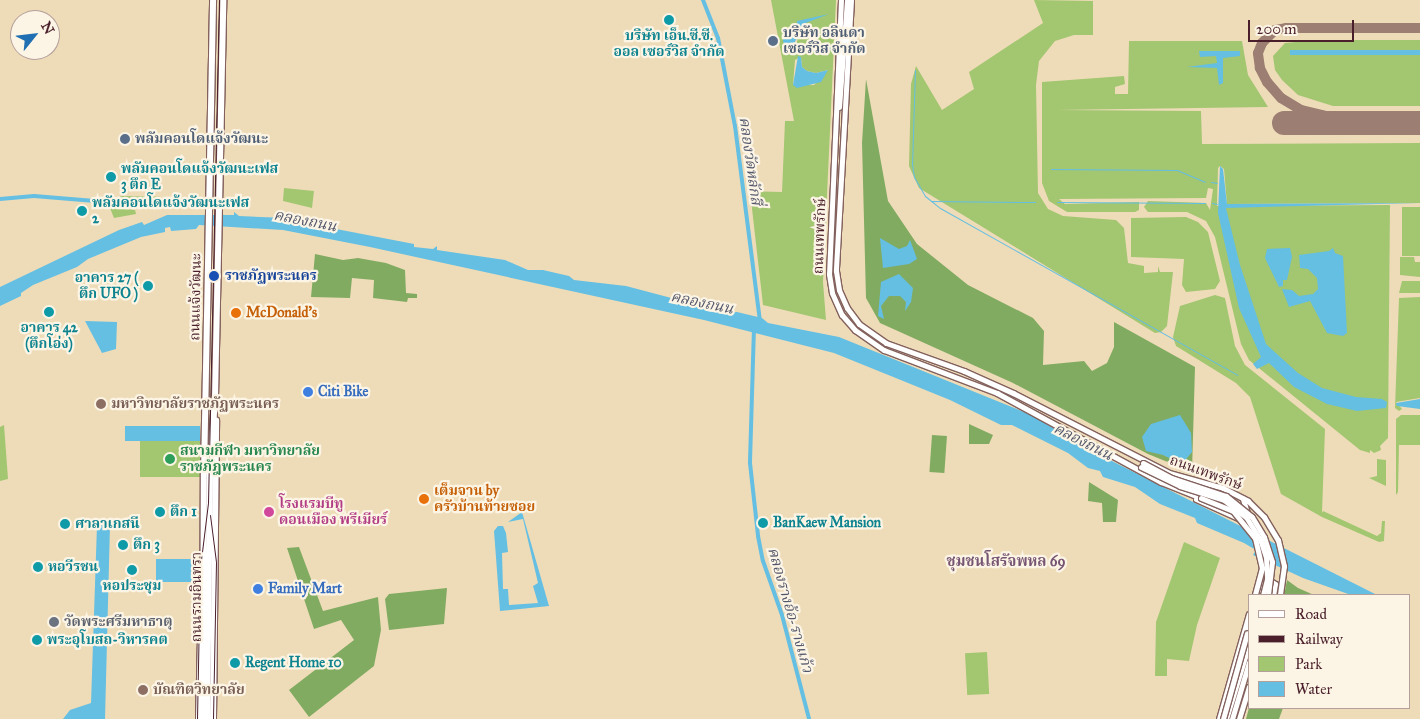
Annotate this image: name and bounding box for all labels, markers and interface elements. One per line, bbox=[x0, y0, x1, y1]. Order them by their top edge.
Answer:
north arrow bbox=[10, 10, 60, 60]
scale bar bbox=[1250, 10, 1356, 42]
marker: บริษัท เอ็น.ซี.ซี. ออล เซอร์วิส จำกัด bbox=[663, 14, 675, 26]
text: N bbox=[37, 19, 58, 37]
text: 200 m bbox=[1256, 20, 1297, 38]
place label: บริษัท อลินดา เซอร์วิส จำกัด bbox=[783, 25, 866, 58]
place label: บริษัท เอ็น.ซี.ซี. ออล เซอร์วิส จำกัด bbox=[613, 28, 725, 60]
marker: บริษัท อลินดา เซอร์วิส จำกัด bbox=[767, 35, 779, 47]
water label: คลองวัดหลักสี่ bbox=[735, 116, 765, 206]
place label: พลัมคอนโดแจ้งวัฒนะ bbox=[135, 131, 268, 147]
marker: พลัมคอนโดแจ้งวัฒนะ bbox=[119, 133, 131, 145]
place label: พลัมคอนโดแจ้งวัฒนะเฟส 3 ตึก E bbox=[121, 161, 278, 193]
marker: พลัมคอนโดแจ้งวัฒนะเฟส 3 ตึก E bbox=[105, 171, 117, 183]
place label: พลัมคอนโดแจ้งวัฒนะเฟส 2 bbox=[92, 195, 249, 228]
street label: ถนนเทพรักษ์ bbox=[810, 198, 830, 274]
marker: พลัมคอนโดแจ้งวัฒนะเฟส 2 bbox=[76, 205, 88, 217]
water label: คลองถนน bbox=[272, 206, 338, 236]
street label: ถนนแจ้งวัฒนะ bbox=[187, 253, 205, 341]
place label: ราชภัฏพระนคร bbox=[225, 268, 317, 284]
marker: ราชภัฏพระนคร bbox=[207, 269, 221, 283]
place label: อาคาร 27 ( ตึก UFO ) bbox=[75, 270, 138, 302]
marker: อาคาร 27 ( ตึก UFO ) bbox=[142, 280, 154, 292]
water label: คลองถนน bbox=[669, 288, 735, 318]
place label: McDonald's bbox=[246, 305, 317, 321]
marker: อาคาร 42 (ตึกโอ่ง) bbox=[43, 306, 55, 318]
marker: McDonald's bbox=[230, 307, 242, 319]
place label: อาคาร 42 (ตึกโอ่ง) bbox=[20, 320, 78, 352]
place label: Citi Bike bbox=[318, 384, 368, 400]
marker: Citi Bike bbox=[302, 386, 314, 398]
place label: มหาวิทยาลัยราชภัฏพระนคร bbox=[111, 396, 279, 412]
marker: มหาวิทยาลัยราชภัฏพระนคร bbox=[95, 398, 107, 410]
water label: คลองถนน bbox=[1051, 420, 1115, 464]
place label: สนามกีฬา มหาวิทยาลัย ราชภัฎพระนคร bbox=[180, 443, 320, 476]
street label: ถนนเทพรักษ์ bbox=[1167, 452, 1245, 494]
marker: สนามกีฬา มหาวิทยาลัย ราชภัฎพระนคร bbox=[164, 453, 176, 465]
place label: เต็มจาน by ครัวบ้านท้ายซอย bbox=[434, 483, 535, 516]
marker: เต็มจาน by ครัวบ้านท้ายซอย bbox=[418, 493, 430, 505]
place label: โรงแรมบีทู ดอนเมือง พรีเมียร์ bbox=[279, 496, 387, 528]
place label: ตึก 1 bbox=[170, 504, 197, 520]
marker: ตึก 1 bbox=[154, 506, 166, 518]
marker: โรงแรมบีทู ดอนเมือง พรีเมียร์ bbox=[263, 506, 275, 518]
place label: BanKaew Mansion bbox=[773, 515, 881, 531]
place label: ศาลาเกสนี bbox=[75, 516, 140, 532]
marker: BanKaew Mansion bbox=[757, 517, 769, 529]
marker: ศาลาเกสนี bbox=[59, 518, 71, 530]
place label: ตึก 3 bbox=[133, 537, 160, 553]
marker: ตึก 3 bbox=[117, 539, 129, 551]
water label: คลองรางอ้อ-รางแก้ว bbox=[763, 545, 817, 675]
street label: ถนนรามอินทรา bbox=[189, 552, 205, 642]
district label: ชุมชนโสรัจพหล 69 bbox=[946, 553, 1066, 571]
place label: หอวีรชน bbox=[48, 559, 98, 575]
marker: หอวีรชน bbox=[32, 561, 44, 573]
marker: หอประชุม bbox=[126, 564, 138, 576]
place label: หอประชุม bbox=[103, 578, 161, 594]
place label: Family Mart bbox=[268, 581, 342, 597]
marker: Family Mart bbox=[252, 583, 264, 595]
legend bbox=[1248, 594, 1410, 709]
text: Road bbox=[1295, 605, 1327, 623]
place label: วัดพระศรีมหาธาตุ bbox=[64, 614, 172, 630]
marker: วัดพระศรีมหาธาตุ bbox=[48, 616, 60, 628]
text: Railway bbox=[1295, 630, 1343, 648]
place label: พระอุโบสถ-วิหารคต bbox=[47, 632, 168, 648]
marker: พระอุโบสถ-วิหารคต bbox=[31, 634, 43, 646]
place label: Regent Home 10 bbox=[245, 655, 342, 671]
text: Park bbox=[1295, 655, 1322, 673]
marker: Regent Home 10 bbox=[229, 657, 241, 669]
text: Water bbox=[1295, 680, 1332, 698]
place label: บัณฑิตวิทยาลัย bbox=[153, 682, 245, 698]
marker: บัณฑิตวิทยาลัย bbox=[137, 684, 149, 696]

